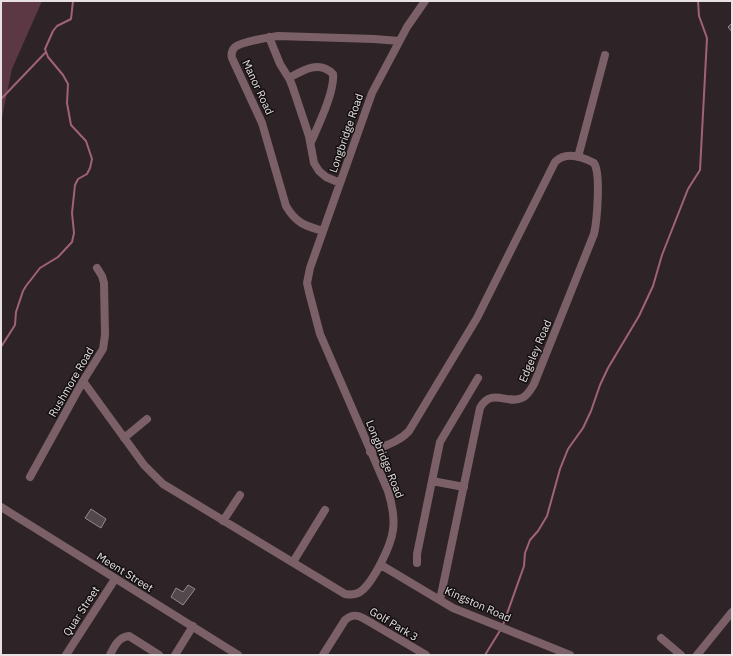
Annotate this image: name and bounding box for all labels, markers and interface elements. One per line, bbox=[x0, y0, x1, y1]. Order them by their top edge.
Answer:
street label: Manor Road bbox=[239, 57, 277, 117]
street label: Longbridge Road bbox=[326, 92, 366, 174]
street label: Edgeley Road bbox=[516, 318, 554, 384]
street label: Rushmore Road bbox=[45, 344, 97, 420]
street label: Longbridge Road bbox=[363, 418, 407, 500]
street label: Meent Street bbox=[94, 549, 156, 595]
street label: Quar Street bbox=[60, 583, 102, 639]
street label: Kingston Road bbox=[443, 583, 513, 625]
street label: Golf Park 3 bbox=[367, 604, 421, 644]

